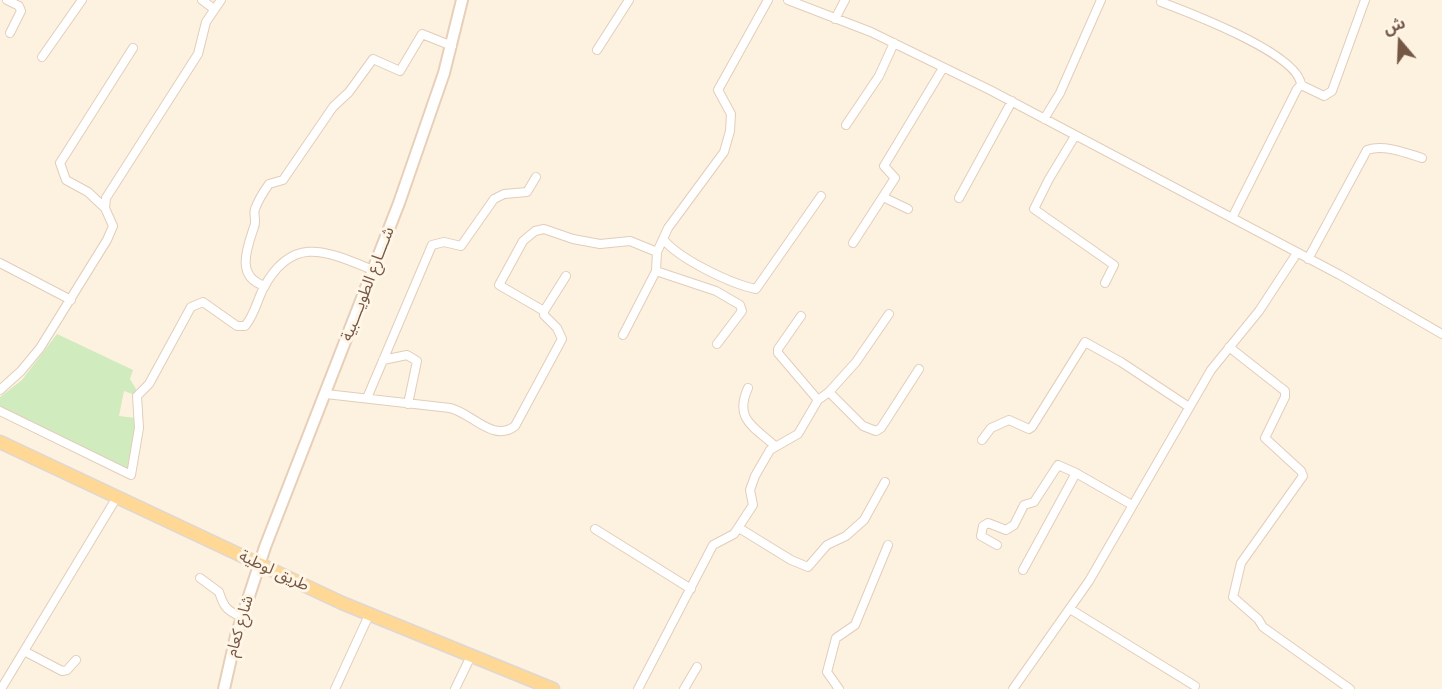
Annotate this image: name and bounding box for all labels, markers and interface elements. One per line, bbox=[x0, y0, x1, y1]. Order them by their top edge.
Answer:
north arrow bbox=[1370, 12, 1430, 72]
text: ش bbox=[1381, 12, 1408, 38]
street label: شــــارع الطويــــبية bbox=[337, 224, 399, 344]
street label: طريق لوطية bbox=[236, 546, 312, 596]
street label: شارع كعام bbox=[222, 593, 258, 659]

